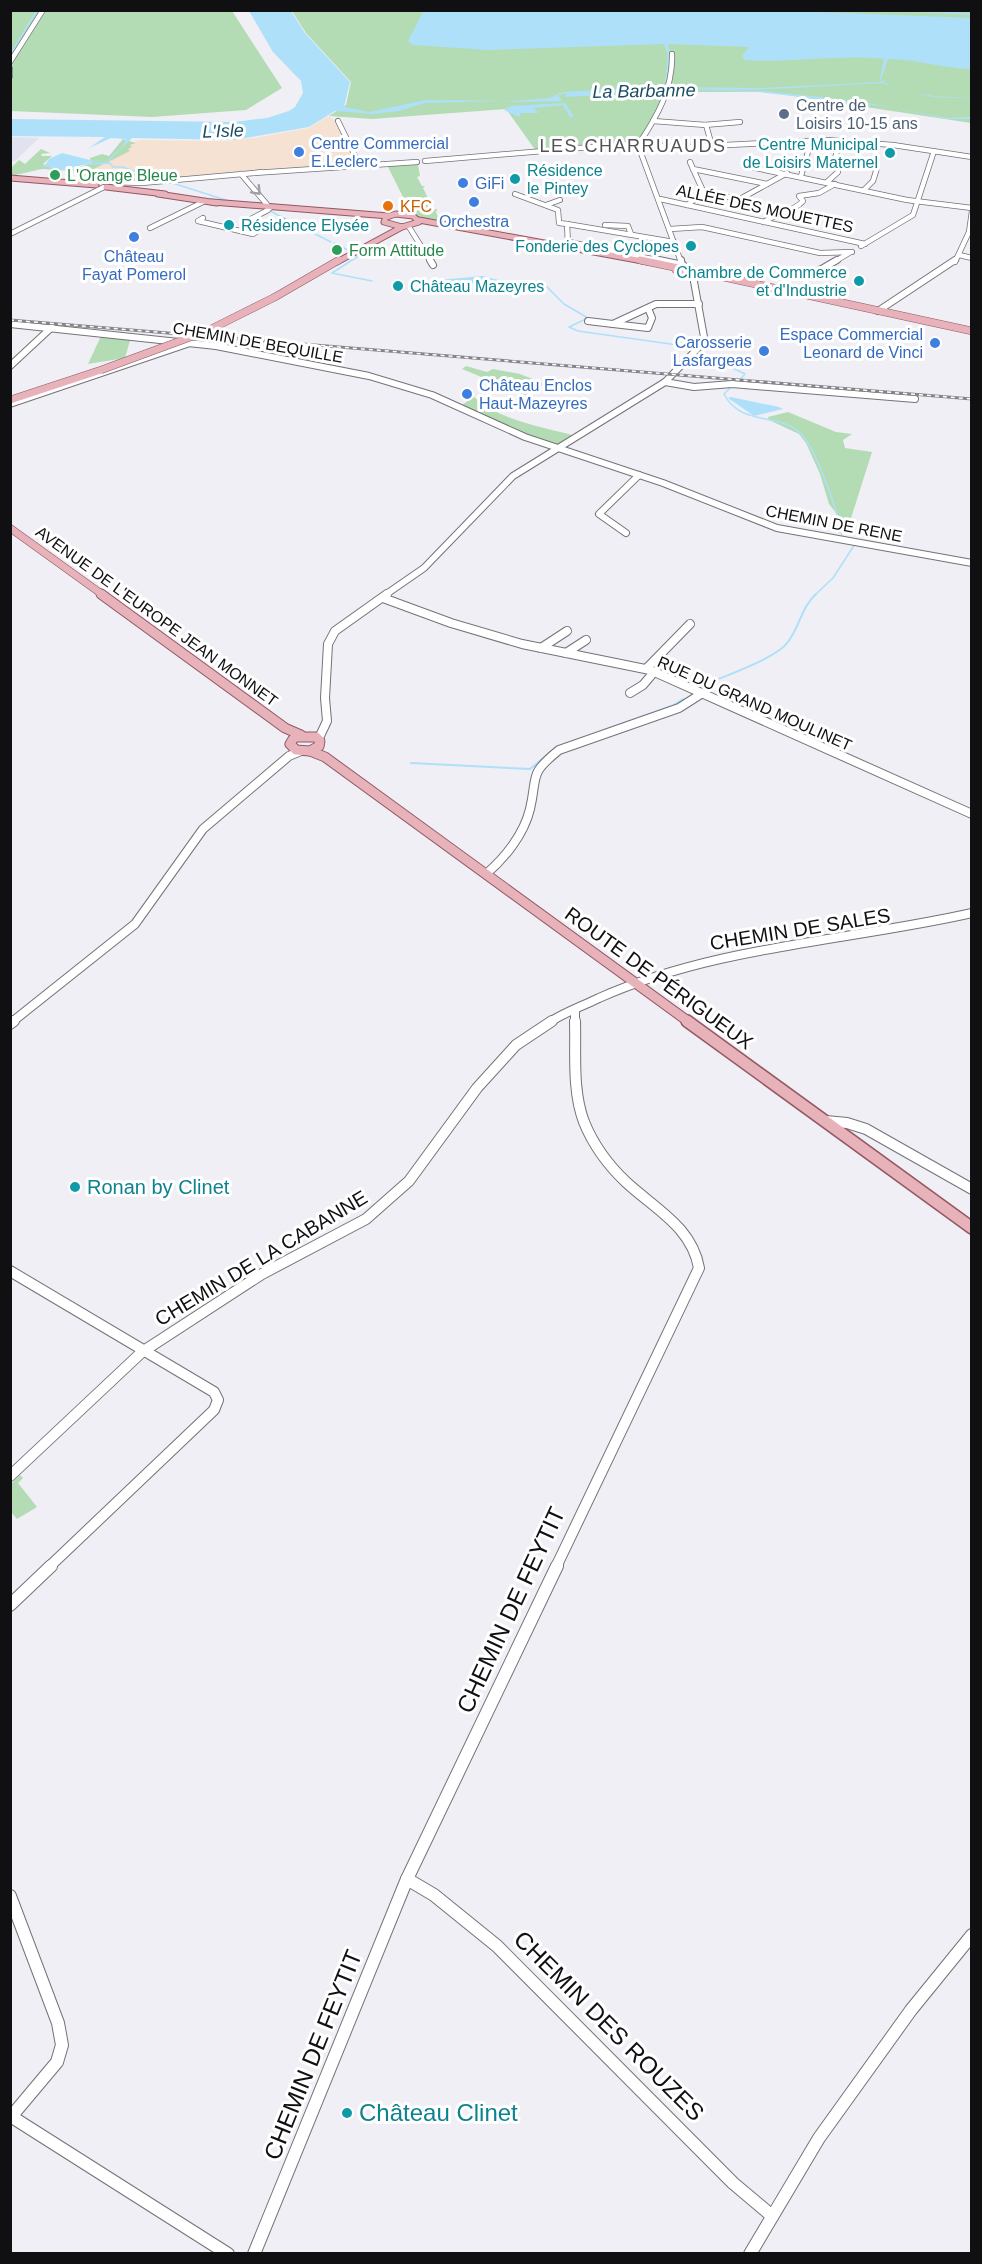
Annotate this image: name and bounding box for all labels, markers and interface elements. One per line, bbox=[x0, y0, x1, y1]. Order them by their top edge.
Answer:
water label: La Barbanne bbox=[592, 80, 696, 102]
place label: Centre de Loisirs 10-15 ans bbox=[796, 97, 918, 132]
marker: Centre de Loisirs 10-15 ans bbox=[777, 107, 791, 121]
water label: L'Isle bbox=[202, 120, 244, 142]
place label: Centre Commercial E.Leclerc bbox=[311, 135, 449, 170]
district label: LES CHARRUAUDS bbox=[539, 136, 727, 156]
place label: Centre Municipal de Loisirs Maternel bbox=[743, 136, 878, 171]
marker: Centre Commercial E.Leclerc bbox=[292, 145, 306, 159]
marker: Centre Municipal de Loisirs Maternel bbox=[883, 146, 897, 160]
place label: Résidence le Pintey bbox=[527, 162, 603, 197]
place label: L'Orange Bleue bbox=[67, 167, 178, 184]
marker: L'Orange Bleue bbox=[48, 168, 62, 182]
marker: Résidence le Pintey bbox=[508, 172, 522, 186]
place label: GiFi bbox=[475, 175, 504, 192]
marker: GiFi bbox=[456, 176, 470, 190]
street label: ALLÉE DES MOUETTES bbox=[675, 180, 855, 236]
one-way arrow bbox=[250, 184, 261, 194]
marker: Orchestra bbox=[467, 195, 481, 209]
place label: KFC bbox=[400, 198, 432, 215]
marker: KFC bbox=[381, 199, 395, 213]
place label: Orchestra bbox=[439, 213, 509, 230]
place label: Résidence Elysée bbox=[241, 217, 369, 234]
marker: Résidence Elysée bbox=[222, 218, 236, 232]
marker: Château Fayat Pomerol bbox=[127, 230, 141, 244]
place label: Fonderie des Cyclopes bbox=[515, 238, 679, 255]
marker: Fonderie des Cyclopes bbox=[684, 239, 698, 253]
place label: Form Attitude bbox=[349, 242, 444, 259]
marker: Form Attitude bbox=[330, 243, 344, 257]
place label: Château Fayat Pomerol bbox=[82, 248, 186, 283]
place label: Chambre de Commerce et d'Industrie bbox=[676, 264, 847, 299]
marker: Chambre de Commerce et d'Industrie bbox=[852, 274, 866, 288]
place label: Château Mazeyres bbox=[410, 278, 544, 295]
marker: Château Mazeyres bbox=[391, 279, 405, 293]
street label: CHEMIN DE BEQUILLE bbox=[172, 319, 344, 366]
place label: Espace Commercial Leonard de Vinci bbox=[780, 326, 923, 361]
place label: Carosserie Lasfargeas bbox=[673, 334, 752, 369]
marker: Espace Commercial Leonard de Vinci bbox=[928, 336, 942, 350]
marker: Carosserie Lasfargeas bbox=[757, 344, 771, 358]
place label: Château Enclos Haut-Mazeyres bbox=[479, 377, 592, 412]
marker: Château Enclos Haut-Mazeyres bbox=[460, 387, 474, 401]
street label: CHEMIN DE RENE bbox=[764, 502, 904, 545]
street label: AVENUE DE L'EUROPE JEAN MONNET bbox=[33, 523, 281, 710]
street label: RUE DU GRAND MOULINET bbox=[655, 653, 855, 754]
street label: ROUTE DE PÉRIGUEUX bbox=[561, 902, 757, 1054]
street label: CHEMIN DE SALES bbox=[708, 904, 892, 954]
place label: Ronan by Clinet bbox=[87, 1176, 230, 1198]
marker: Ronan by Clinet bbox=[68, 1180, 82, 1194]
street label: CHEMIN DE LA CABANNE bbox=[151, 1186, 371, 1330]
street label: CHEMIN DE FEYTIT bbox=[451, 1502, 570, 1717]
street label: CHEMIN DES ROUZES bbox=[509, 1925, 710, 2126]
street label: CHEMIN DE FEYTIT bbox=[258, 1946, 367, 2164]
place label: Château Clinet bbox=[359, 2099, 518, 2126]
marker: Château Clinet bbox=[340, 2106, 354, 2120]

